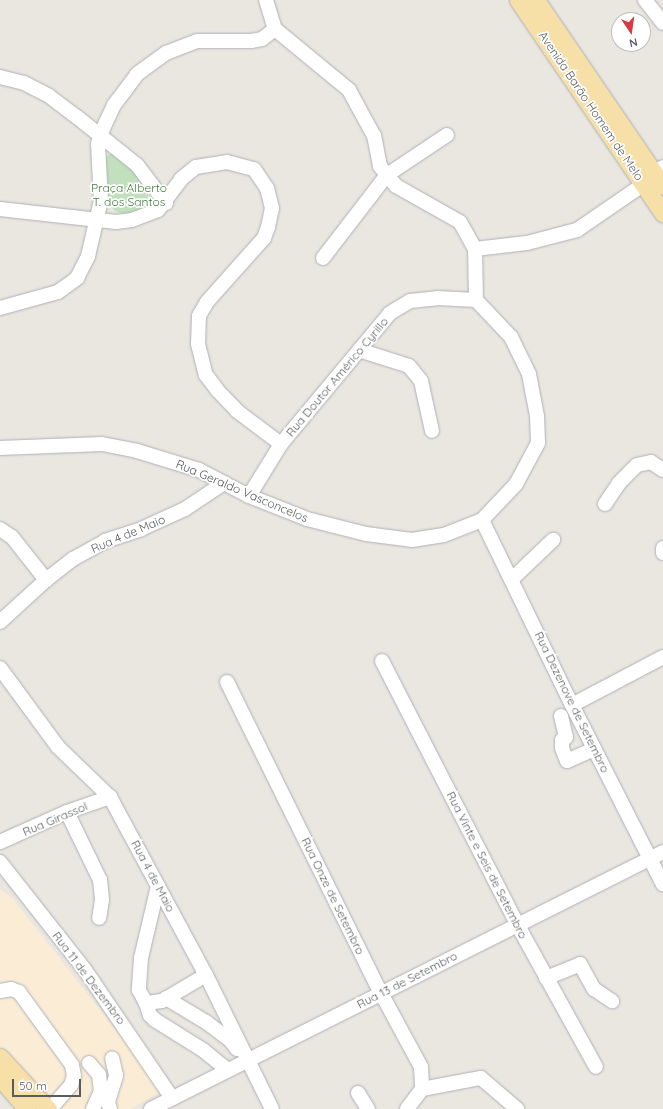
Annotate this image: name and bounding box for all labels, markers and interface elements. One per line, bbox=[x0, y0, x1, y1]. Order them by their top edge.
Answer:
north arrow bbox=[611, 12, 651, 52]
street label: Avenida Barão Homem de Melo bbox=[536, 29, 646, 183]
text: N bbox=[628, 35, 639, 50]
park label: Praça Alberto T. dos Santos bbox=[91, 181, 167, 209]
street label: Rua Doutor Américo Cyrillo bbox=[283, 314, 391, 440]
street label: Rua Geraldo Vasconcelos bbox=[174, 457, 310, 525]
street label: Rua 4 de Maio bbox=[89, 512, 167, 556]
street label: Rua Dezenove de Setembro bbox=[532, 629, 612, 775]
street label: Rua Vinte e Seis de Setembro bbox=[444, 789, 530, 941]
street label: Rua Girassol bbox=[20, 799, 90, 839]
street label: Rua Onze de Setembro bbox=[298, 835, 368, 957]
street label: Rua 4 de Maio bbox=[128, 838, 178, 914]
street label: Rua 11 de Dezembro bbox=[49, 929, 129, 1027]
street label: Rua 13 de Setembro bbox=[354, 948, 460, 1012]
scale bar bbox=[14, 1071, 83, 1097]
text: 50 m bbox=[19, 1078, 47, 1093]

